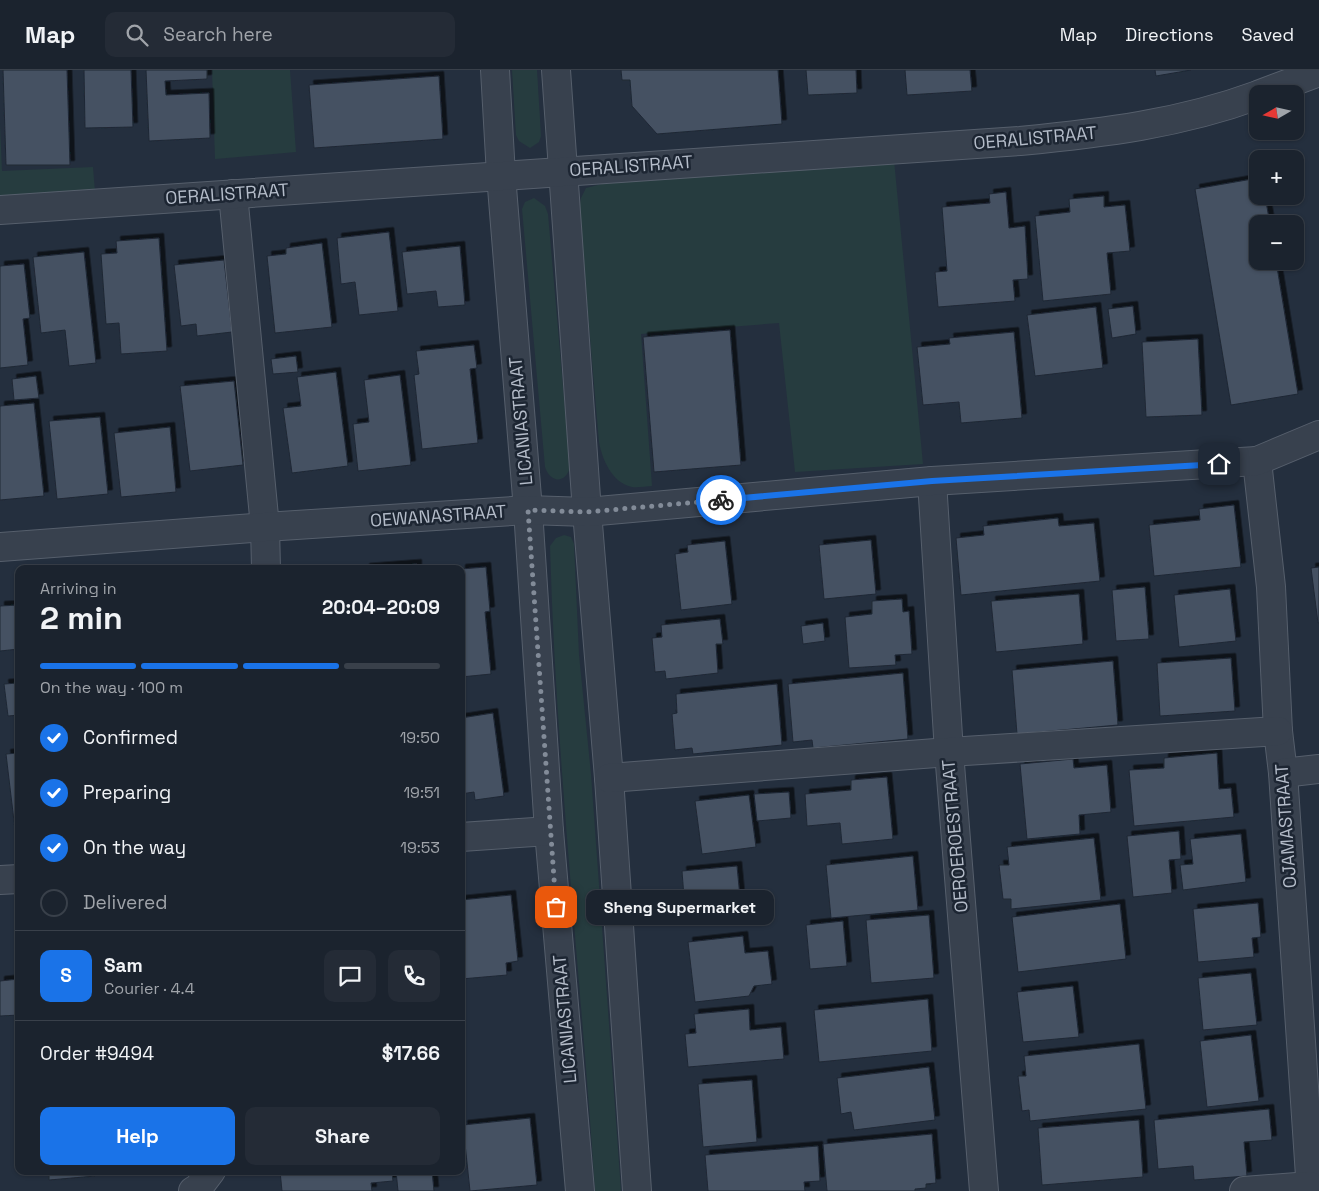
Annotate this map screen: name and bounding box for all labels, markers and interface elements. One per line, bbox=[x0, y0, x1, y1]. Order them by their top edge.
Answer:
search box bbox=[105, 12, 455, 57]
text: Map bbox=[25, 19, 75, 50]
icon: search bbox=[123, 21, 151, 49]
text: Search here bbox=[163, 22, 273, 47]
text: Map bbox=[1060, 23, 1097, 46]
text: Directions bbox=[1125, 23, 1214, 46]
text: Saved bbox=[1242, 23, 1294, 46]
north arrow bbox=[1249, 85, 1304, 140]
map controls bbox=[1249, 85, 1304, 270]
street label: OERALISTRAAT bbox=[972, 121, 1098, 154]
street label: OERALISTRAAT bbox=[569, 150, 694, 181]
button: + bbox=[1249, 150, 1304, 205]
street label: OERALISTRAAT bbox=[165, 178, 290, 209]
button: − bbox=[1249, 215, 1304, 270]
street label: LICANIASTRAAT bbox=[503, 355, 538, 486]
pin bbox=[1198, 443, 1240, 485]
icon: home bbox=[1205, 450, 1233, 478]
courier bbox=[696, 475, 746, 525]
icon: bike bbox=[707, 486, 735, 514]
street label: OEWANASTRAAT bbox=[369, 499, 507, 532]
text: Arriving in bbox=[40, 578, 117, 599]
text: 20:04–20:09 bbox=[322, 595, 440, 620]
text: 2 min bbox=[40, 598, 123, 638]
text: On the way · 100 m bbox=[40, 677, 183, 698]
icon: check bbox=[40, 724, 68, 752]
text: Confirmed bbox=[83, 725, 178, 750]
text: 19:50 bbox=[400, 727, 440, 748]
street label: OEROEROESTRAAT bbox=[936, 758, 973, 914]
street label: OJAMASTRAAT bbox=[1270, 763, 1301, 889]
icon: check bbox=[40, 779, 68, 807]
text: Preparing bbox=[83, 780, 171, 805]
text: 19:51 bbox=[403, 782, 440, 803]
icon: check bbox=[40, 834, 68, 862]
text: On the way bbox=[83, 835, 186, 860]
text: 19:53 bbox=[400, 837, 440, 858]
pin bbox=[535, 886, 577, 928]
text: Delivered bbox=[83, 890, 168, 915]
callout: Sheng Supermarket bbox=[586, 890, 774, 924]
icon: bag bbox=[542, 893, 570, 921]
text: Sheng Supermarket bbox=[604, 897, 756, 918]
button: chat bbox=[324, 950, 376, 1002]
button: phone bbox=[388, 950, 440, 1002]
text: Sam bbox=[104, 953, 143, 978]
street label: LICANIASTRAAT bbox=[547, 953, 582, 1084]
text: S bbox=[60, 963, 72, 988]
text: Courier · 4.4 bbox=[104, 978, 195, 999]
text: Order #9494 bbox=[40, 1041, 154, 1066]
text: $17.66 bbox=[382, 1041, 440, 1066]
button: Help bbox=[40, 1107, 235, 1165]
button: Share bbox=[245, 1107, 440, 1165]

